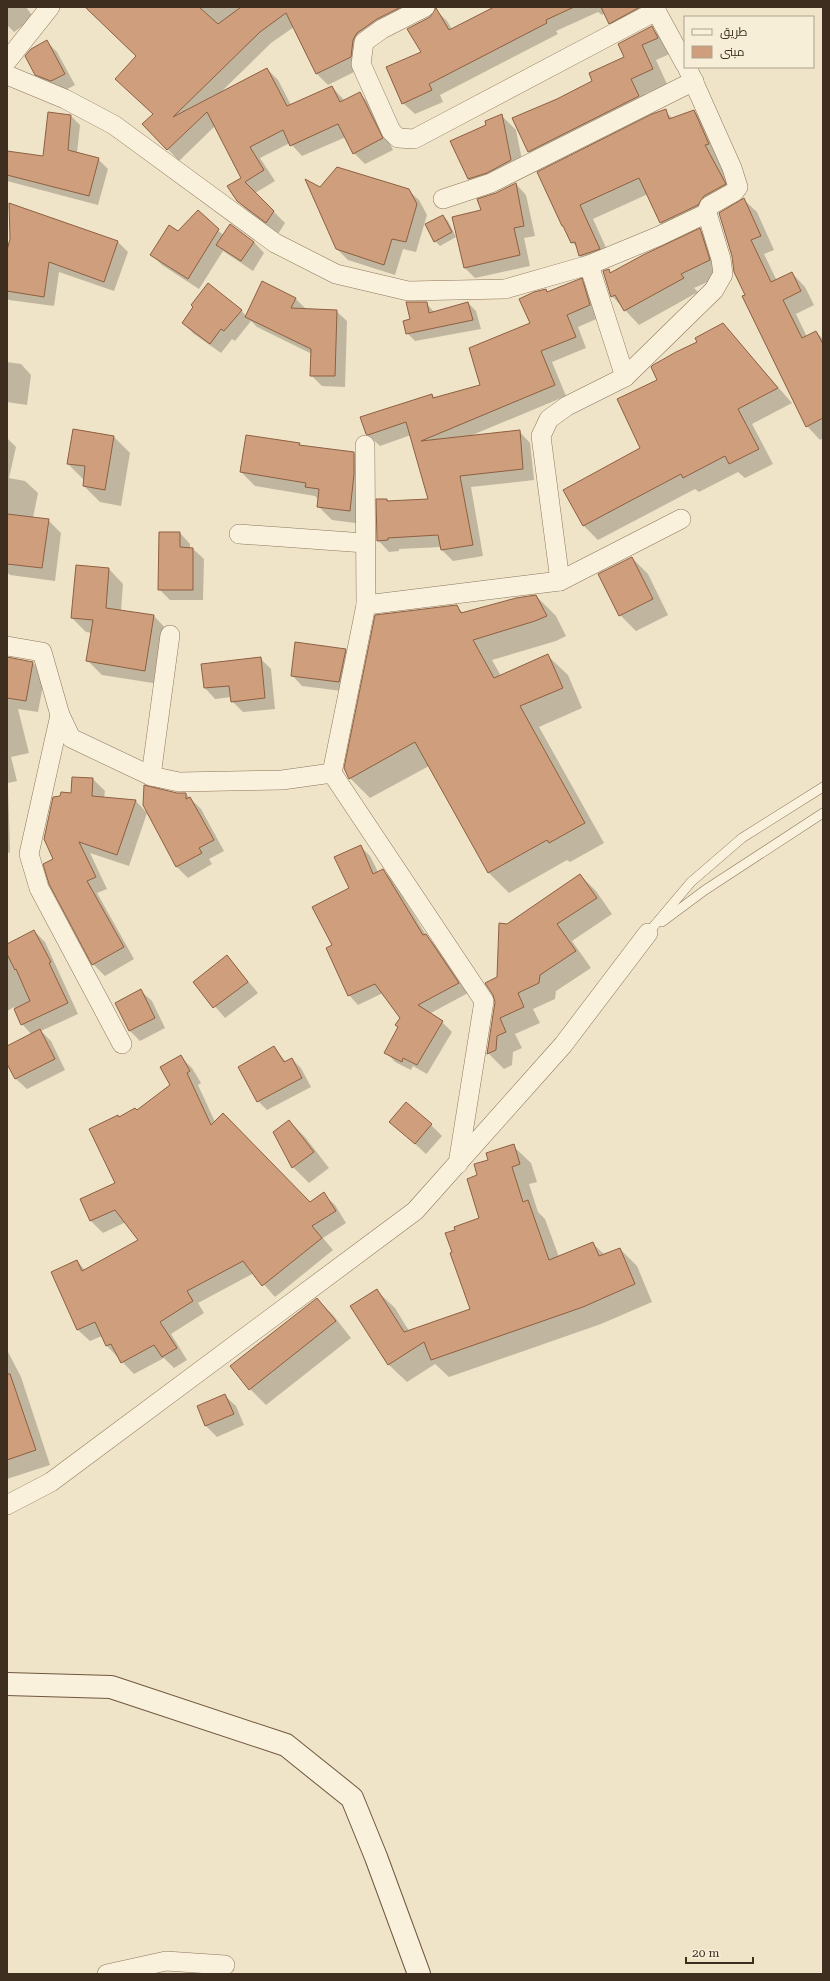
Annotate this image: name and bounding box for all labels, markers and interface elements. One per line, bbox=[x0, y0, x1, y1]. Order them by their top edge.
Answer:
legend bbox=[684, 16, 814, 68]
text: طريق bbox=[720, 25, 748, 39]
text: مبنى bbox=[720, 45, 745, 59]
scale bar bbox=[686, 1939, 753, 1965]
text: 20 m bbox=[692, 1946, 719, 1960]

